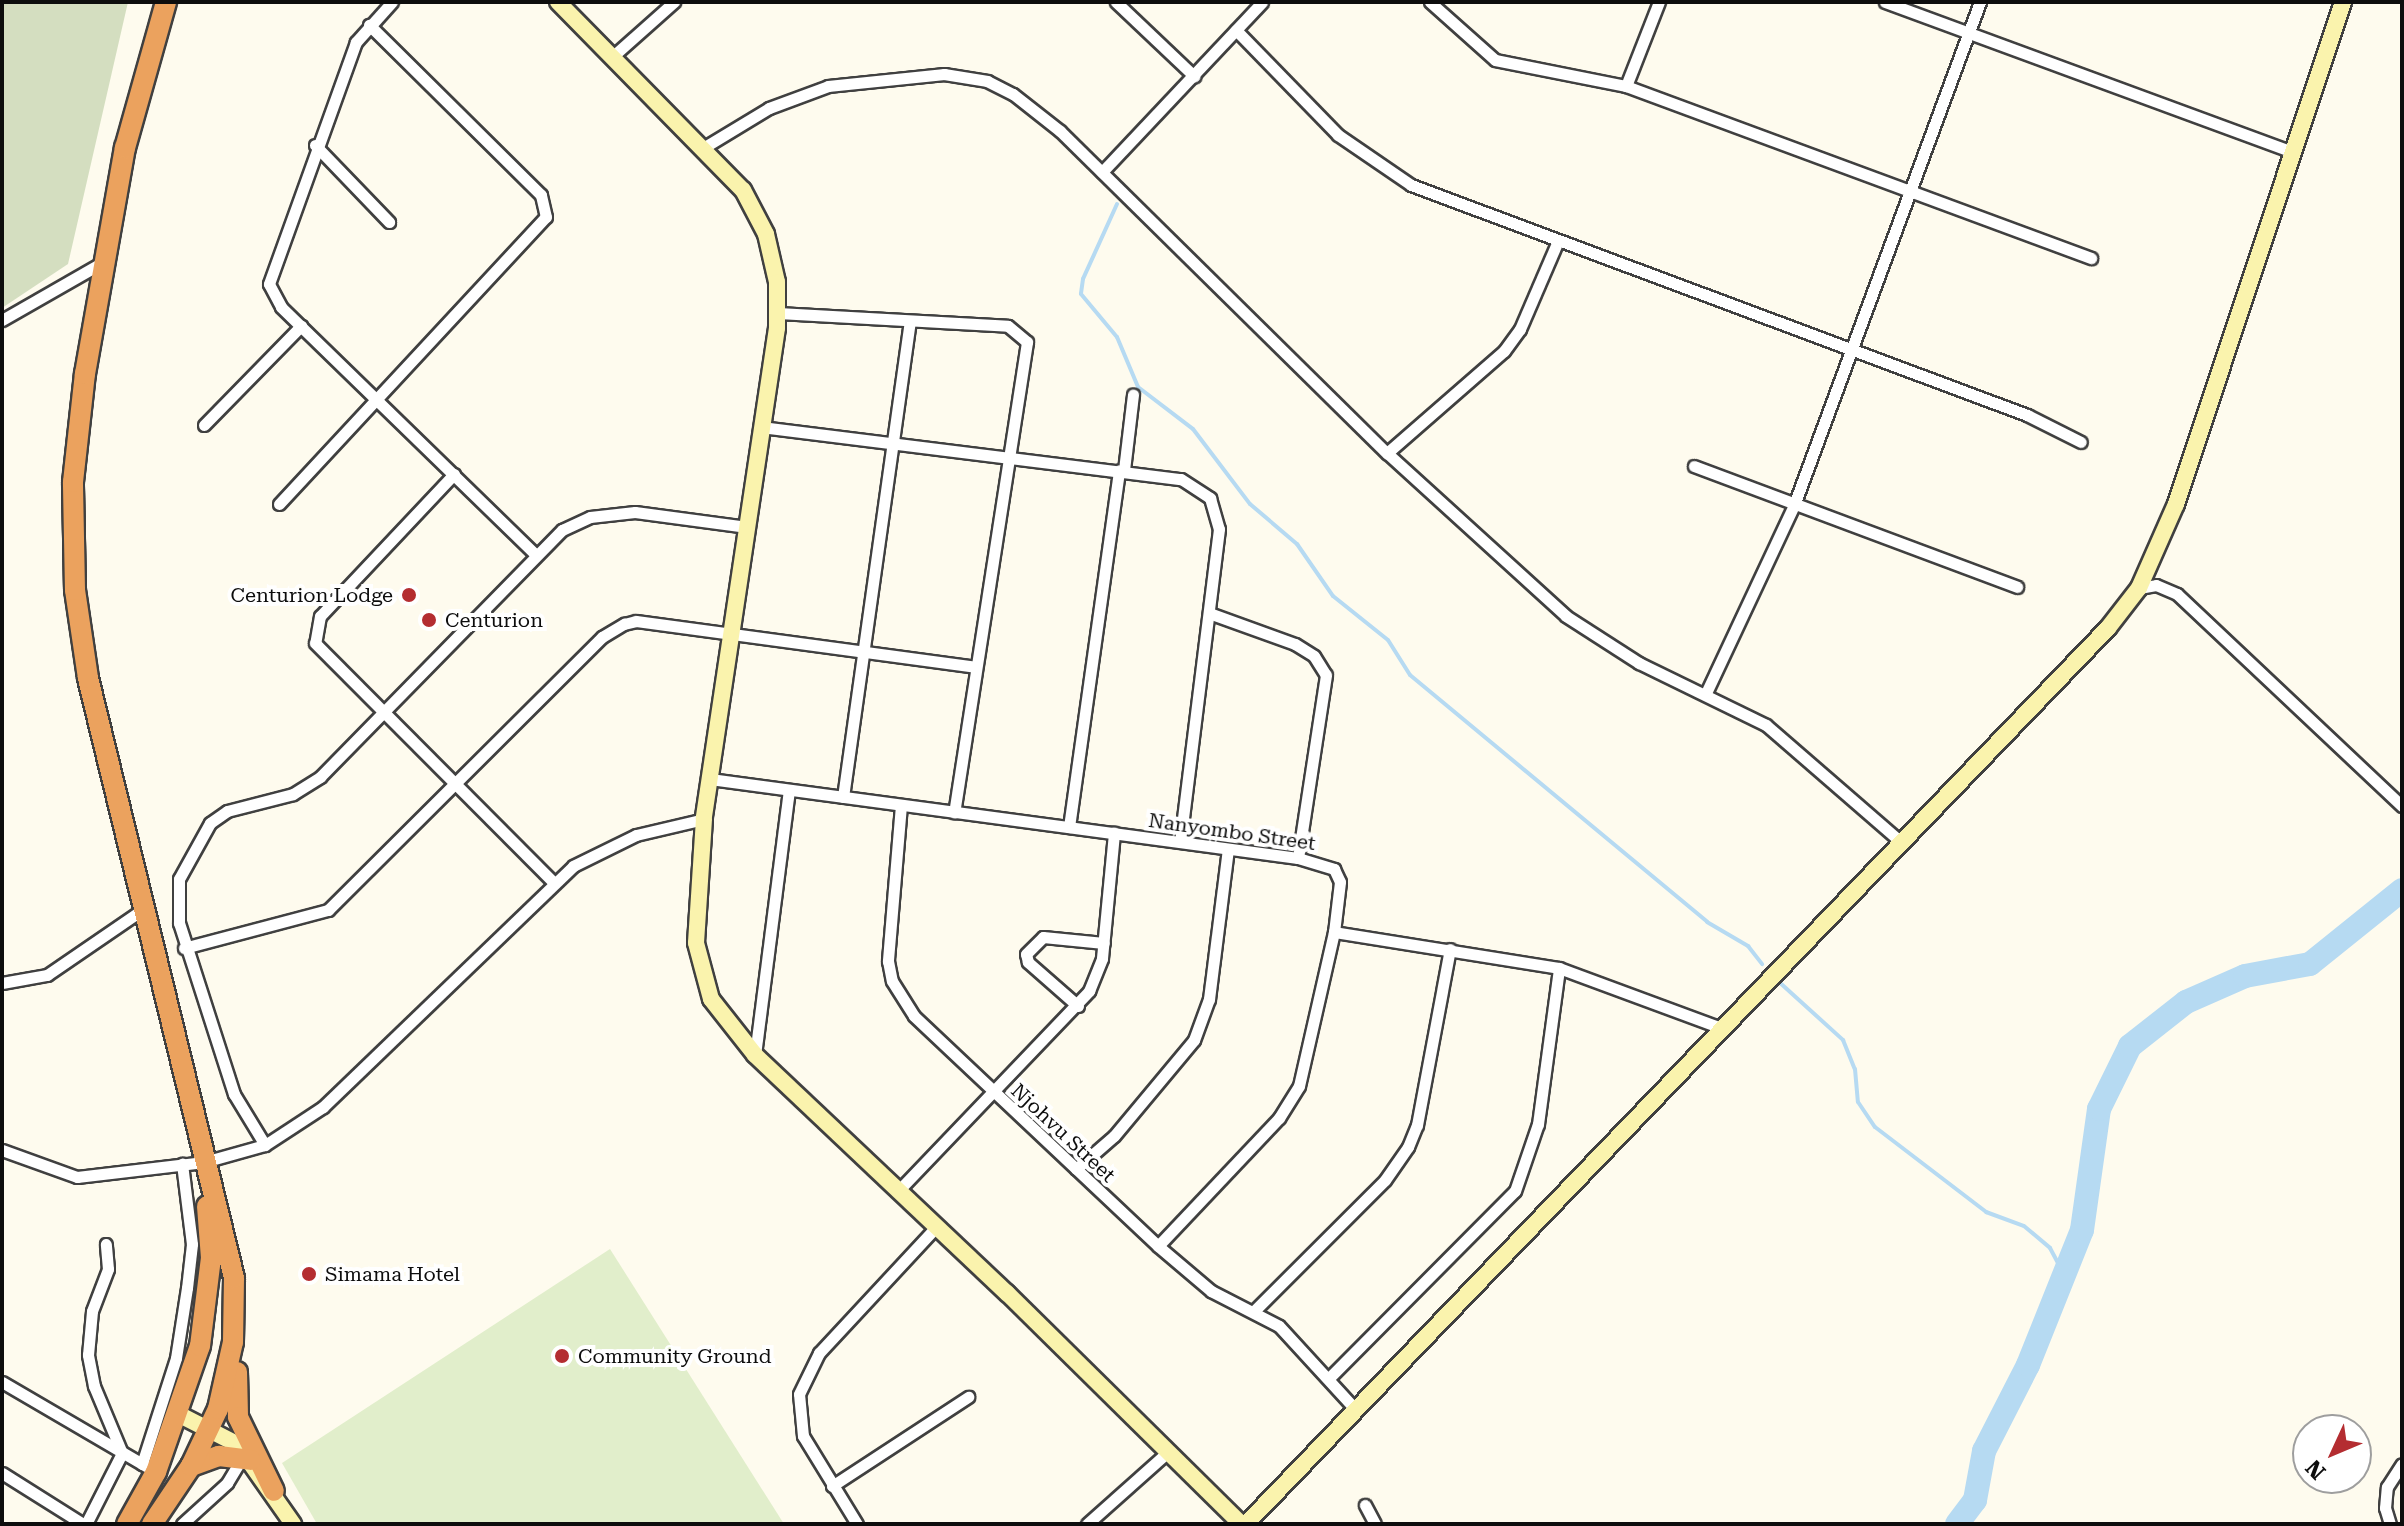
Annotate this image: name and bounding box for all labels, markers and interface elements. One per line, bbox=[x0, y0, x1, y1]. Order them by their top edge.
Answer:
place label: Centurion Lodge bbox=[230, 583, 393, 607]
marker: Centurion Lodge bbox=[400, 586, 418, 604]
place label: Centurion bbox=[445, 608, 543, 632]
marker: Centurion bbox=[420, 611, 438, 629]
street label: Nanyombo Street bbox=[1147, 808, 1317, 856]
street label: Njohvu Street bbox=[1006, 1079, 1120, 1187]
place label: Simama Hotel bbox=[325, 1262, 460, 1286]
marker: Simama Hotel bbox=[300, 1265, 318, 1283]
place label: Community Ground bbox=[578, 1344, 771, 1368]
marker: Community Ground bbox=[553, 1347, 571, 1365]
north arrow bbox=[2292, 1414, 2372, 1494]
text: N bbox=[2301, 1455, 2331, 1484]

